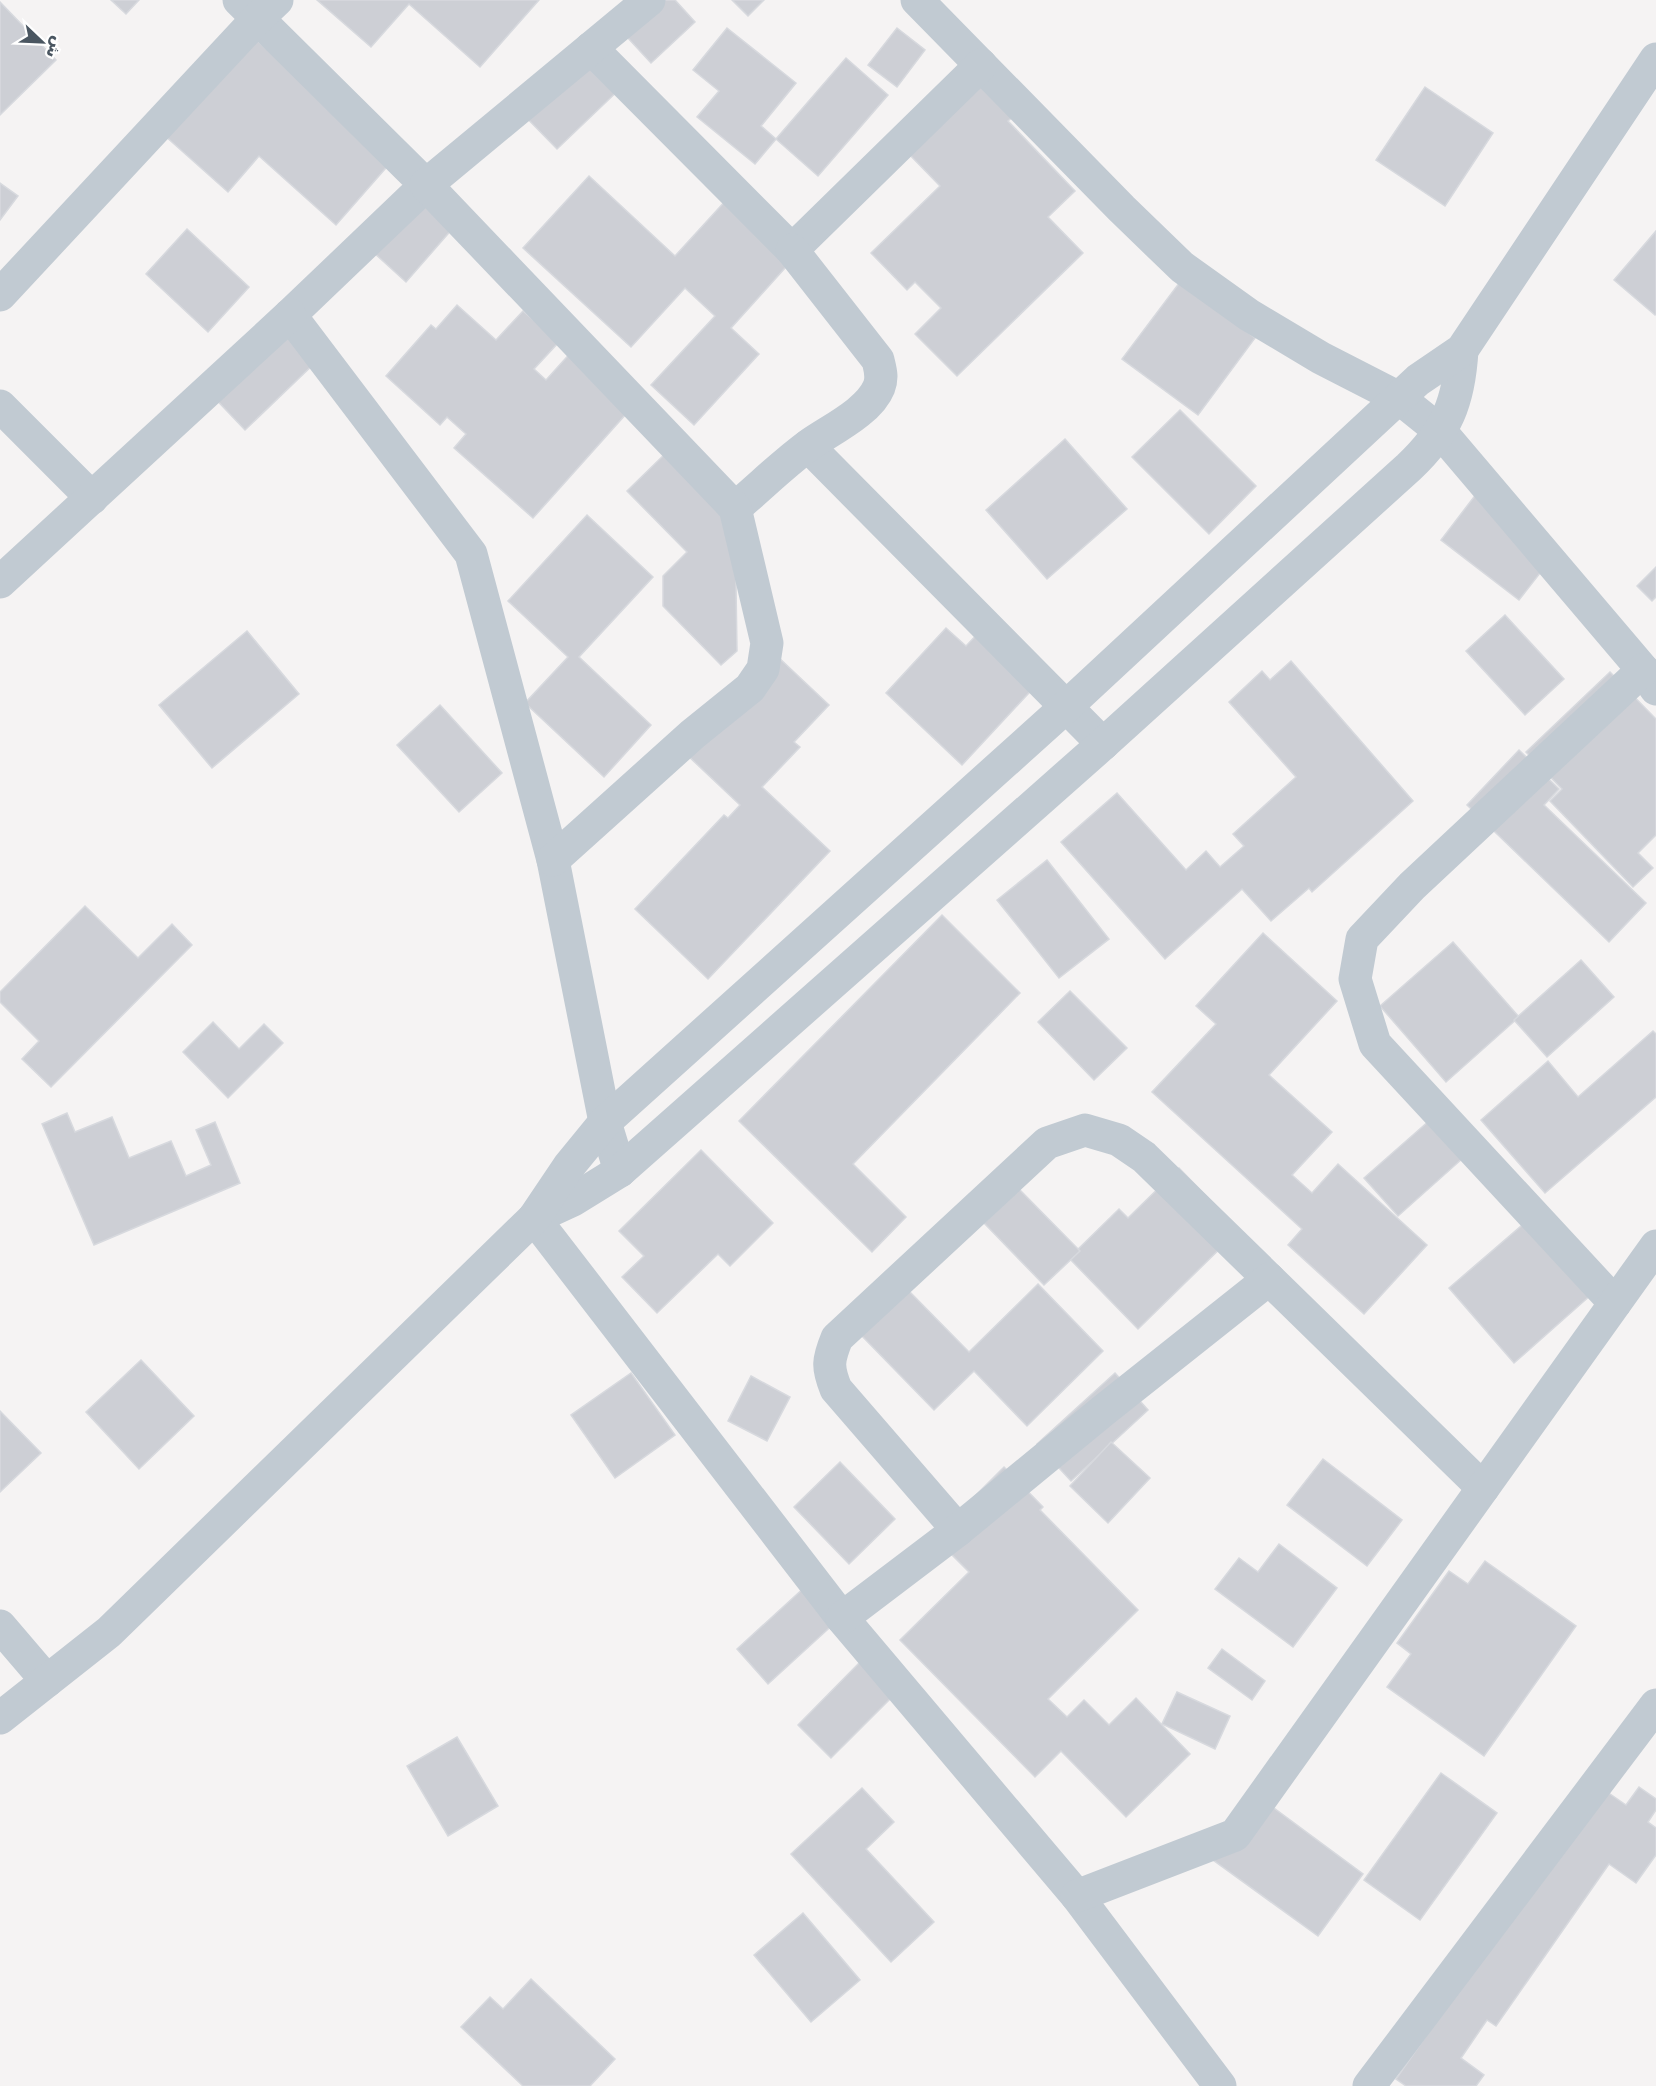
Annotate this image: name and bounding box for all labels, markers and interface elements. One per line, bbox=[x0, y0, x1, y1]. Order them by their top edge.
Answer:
north arrow bbox=[12, 12, 72, 72]
text: ش bbox=[42, 34, 68, 62]

